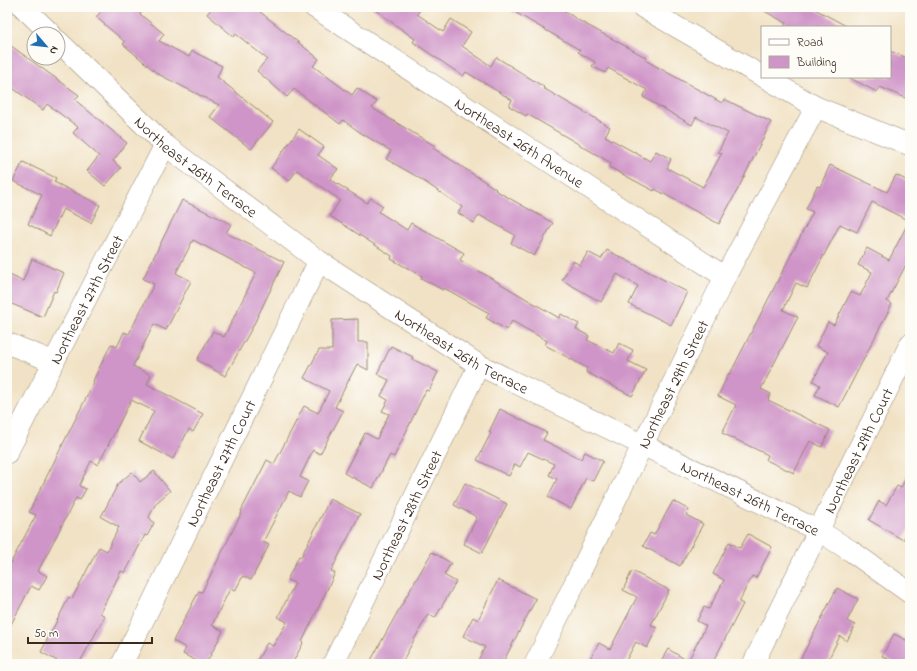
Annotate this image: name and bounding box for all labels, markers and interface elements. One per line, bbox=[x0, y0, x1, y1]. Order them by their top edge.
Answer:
north arrow bbox=[26, 26, 66, 66]
legend bbox=[761, 26, 891, 78]
text: Road bbox=[797, 34, 823, 52]
text: N bbox=[45, 43, 63, 57]
text: Building bbox=[796, 54, 836, 73]
street label: Northeast 26th Avenue bbox=[449, 92, 589, 196]
street label: Northeast 26th Terrace bbox=[128, 111, 262, 225]
street label: Northeast 27th Street bbox=[45, 231, 131, 369]
street label: Northeast 26th Terrace bbox=[389, 303, 533, 402]
street label: Northeast 29th Street bbox=[633, 316, 716, 453]
street label: Northeast 29th Court bbox=[819, 384, 901, 518]
street label: Northeast 27th Court bbox=[181, 396, 264, 531]
street label: Northeast 28th Street bbox=[366, 446, 450, 585]
street label: Northeast 26th Terrace bbox=[676, 455, 824, 544]
scale bar bbox=[28, 619, 152, 645]
text: 50 m bbox=[34, 625, 58, 643]

